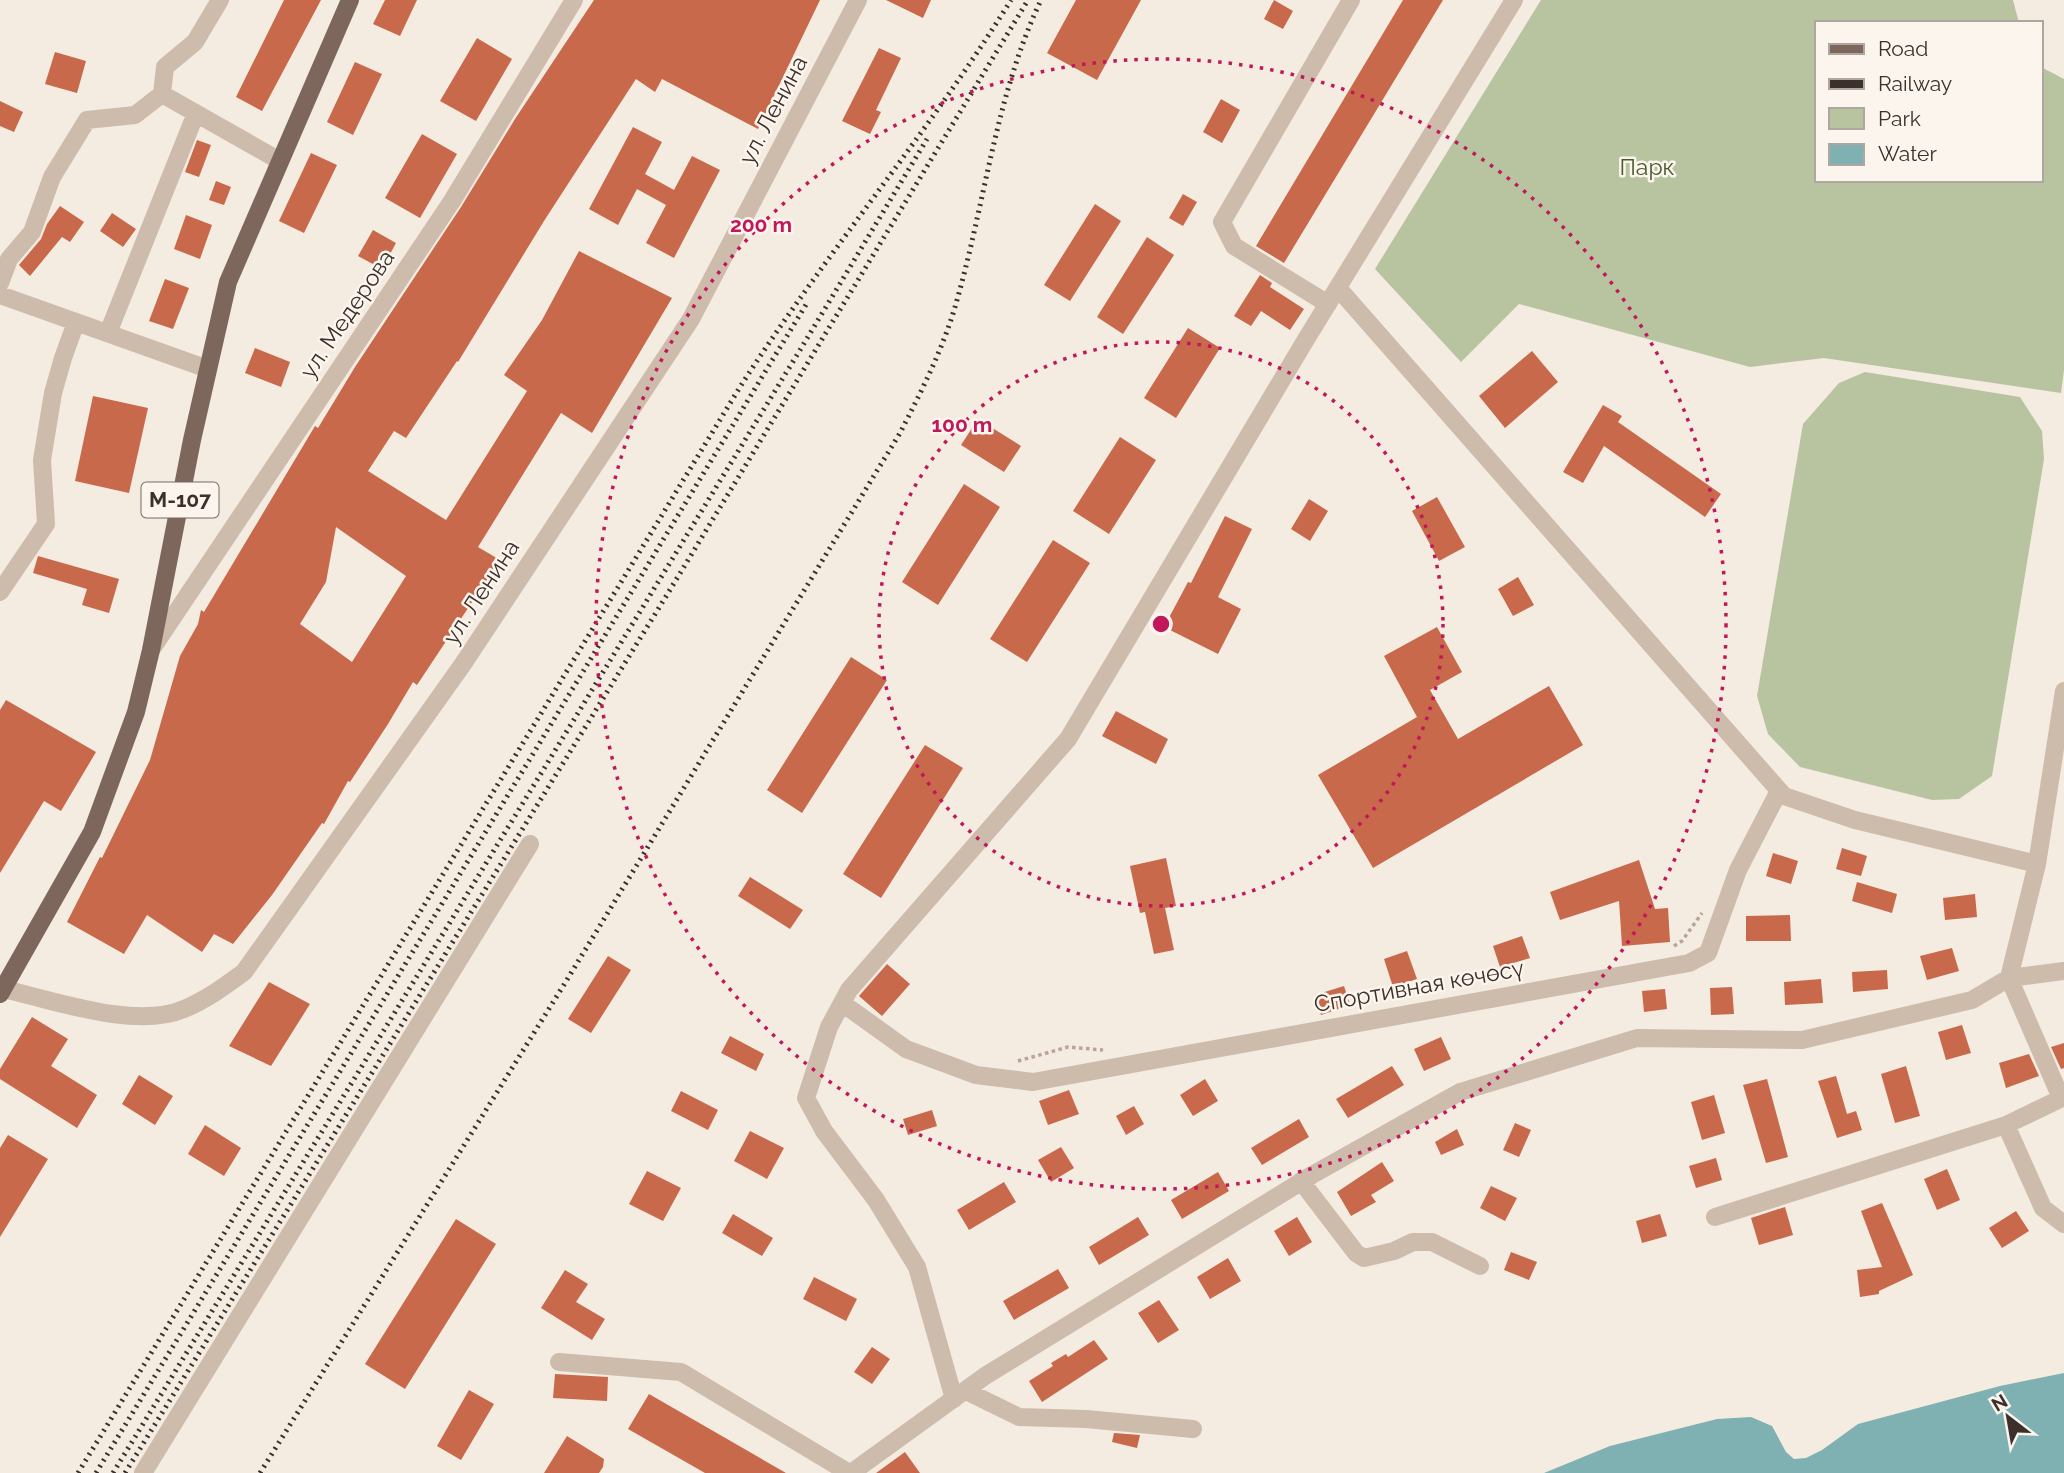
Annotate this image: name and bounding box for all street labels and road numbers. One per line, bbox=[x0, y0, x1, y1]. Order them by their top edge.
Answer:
street label: ул. Ленина bbox=[733, 51, 812, 169]
street label: ул. Медерова bbox=[294, 244, 399, 383]
road number: М-107 bbox=[142, 482, 218, 518]
street label: ул. Ленина bbox=[437, 534, 524, 649]
street label: Спортивная көчөсү bbox=[1312, 954, 1526, 1017]

